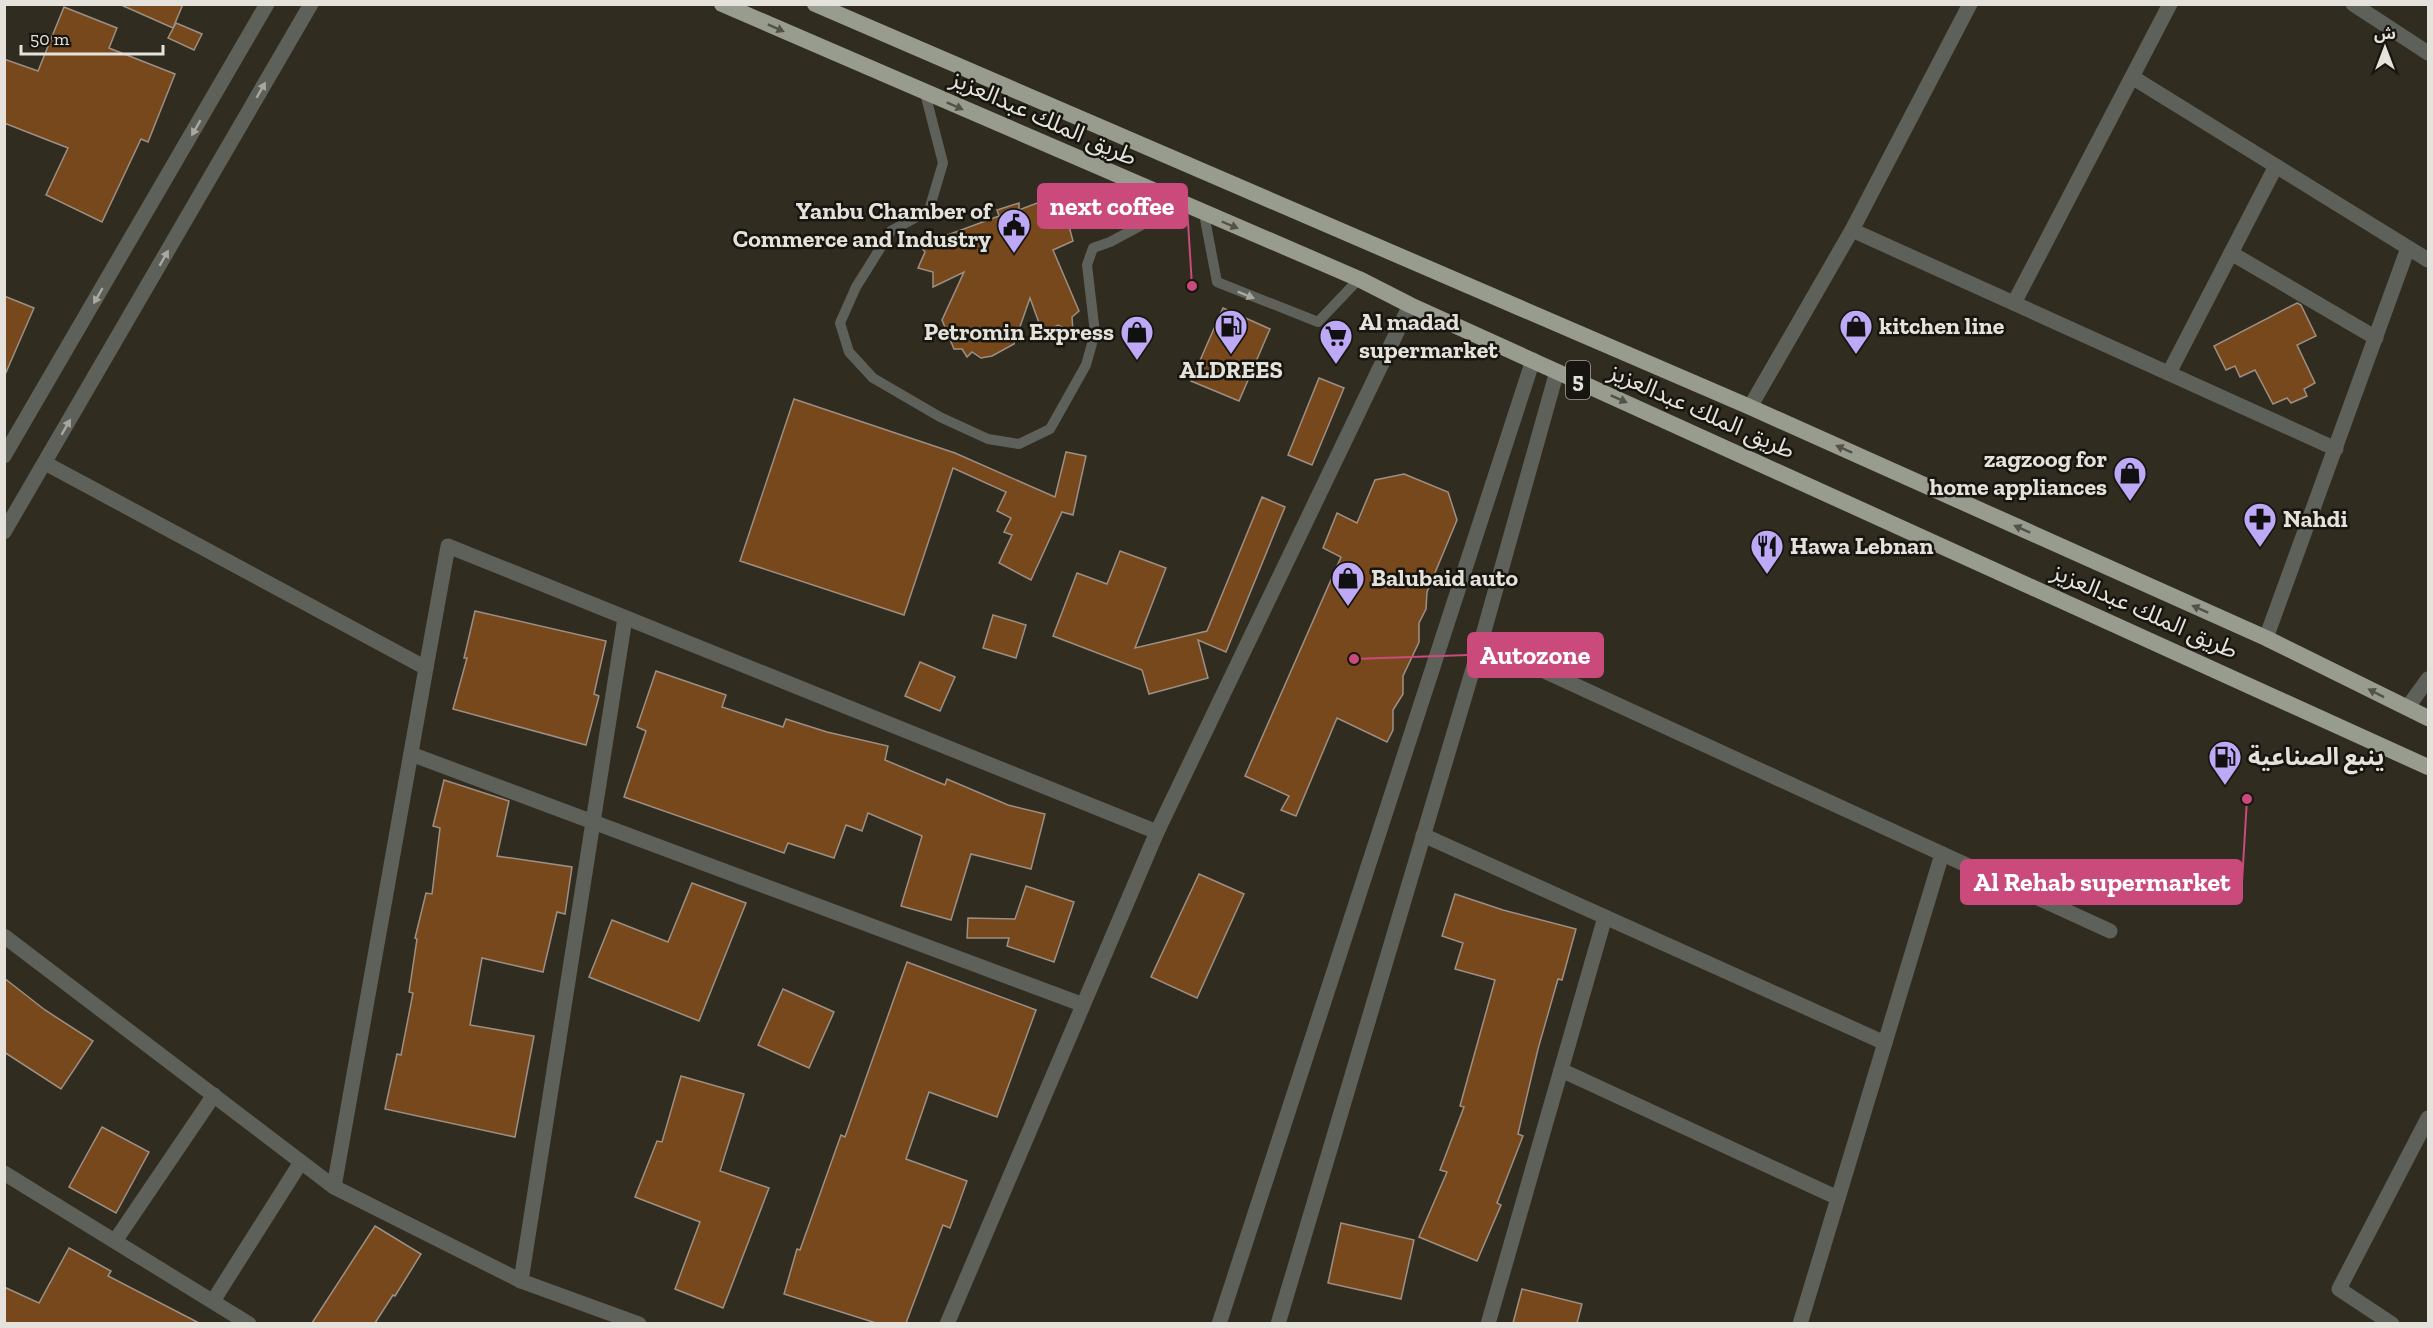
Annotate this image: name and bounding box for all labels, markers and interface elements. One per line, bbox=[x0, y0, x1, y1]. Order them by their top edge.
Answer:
scale bar bbox=[21, 18, 164, 56]
north arrow bbox=[2355, 18, 2415, 78]
one-way arrow bbox=[767, 24, 785, 33]
text: ش bbox=[2374, 24, 2396, 43]
text: 50 m bbox=[30, 28, 70, 50]
street label: طريق الملك عبدالعزيز bbox=[945, 63, 1142, 173]
one-way arrow bbox=[256, 82, 267, 98]
one-way arrow bbox=[946, 101, 964, 111]
one-way arrow bbox=[190, 120, 201, 136]
callout: next coffee bbox=[1038, 184, 1187, 228]
text: next coffee bbox=[1050, 190, 1175, 222]
place label: Yanbu Chamber of Commerce and Industry bbox=[733, 196, 994, 253]
public building icon: Yanbu Chamber of Commerce and Industry bbox=[996, 207, 1032, 254]
one-way arrow bbox=[1221, 221, 1239, 230]
one-way arrow bbox=[158, 250, 169, 266]
one-way arrow bbox=[92, 288, 103, 304]
one-way arrow bbox=[1237, 290, 1255, 300]
place label: Al madad supermarket bbox=[1359, 307, 1498, 364]
fuel station icon: ALDREES bbox=[1213, 308, 1249, 355]
shop icon: kitchen line bbox=[1838, 308, 1874, 355]
place label: kitchen line bbox=[1879, 311, 2005, 340]
shop icon: Petromin Express bbox=[1119, 314, 1155, 361]
place label: Petromin Express bbox=[924, 317, 1114, 346]
supermarket icon: Al madad supermarket bbox=[1318, 318, 1354, 365]
place label: ALDREES bbox=[1179, 355, 1283, 384]
street label: طريق الملك عبدالعزيز bbox=[1603, 356, 1800, 466]
road number: 5 bbox=[1566, 361, 1590, 399]
one-way arrow bbox=[1610, 394, 1628, 404]
one-way arrow bbox=[60, 419, 71, 435]
one-way arrow bbox=[1835, 444, 1853, 454]
place label: zagzoog for home appliances bbox=[1930, 444, 2107, 501]
shop icon: zagzoog for home appliances bbox=[2112, 455, 2148, 502]
pharmacy icon: Nahdi bbox=[2242, 501, 2278, 548]
place label: Nahdi bbox=[2283, 504, 2348, 533]
one-way arrow bbox=[2014, 524, 2031, 533]
restaurant icon: Hawa Lebnan bbox=[1749, 528, 1785, 575]
place label: Hawa Lebnan bbox=[1790, 531, 1934, 560]
street label: طريق الملك عبدالعزيز bbox=[2046, 556, 2243, 666]
shop icon: Balubaid auto bbox=[1330, 560, 1366, 607]
place label: Balubaid auto bbox=[1371, 563, 1518, 592]
one-way arrow bbox=[2192, 604, 2209, 613]
callout: Autozone bbox=[1468, 633, 1603, 677]
text: Autozone bbox=[1480, 639, 1591, 671]
one-way arrow bbox=[2367, 688, 2384, 698]
fuel station icon: ينبع الصناعية bbox=[2207, 739, 2243, 786]
place label: ينبع الصناعية bbox=[2248, 742, 2384, 775]
callout: Al Rehab supermarket bbox=[1961, 860, 2242, 904]
text: Al Rehab supermarket bbox=[1974, 866, 2231, 898]

